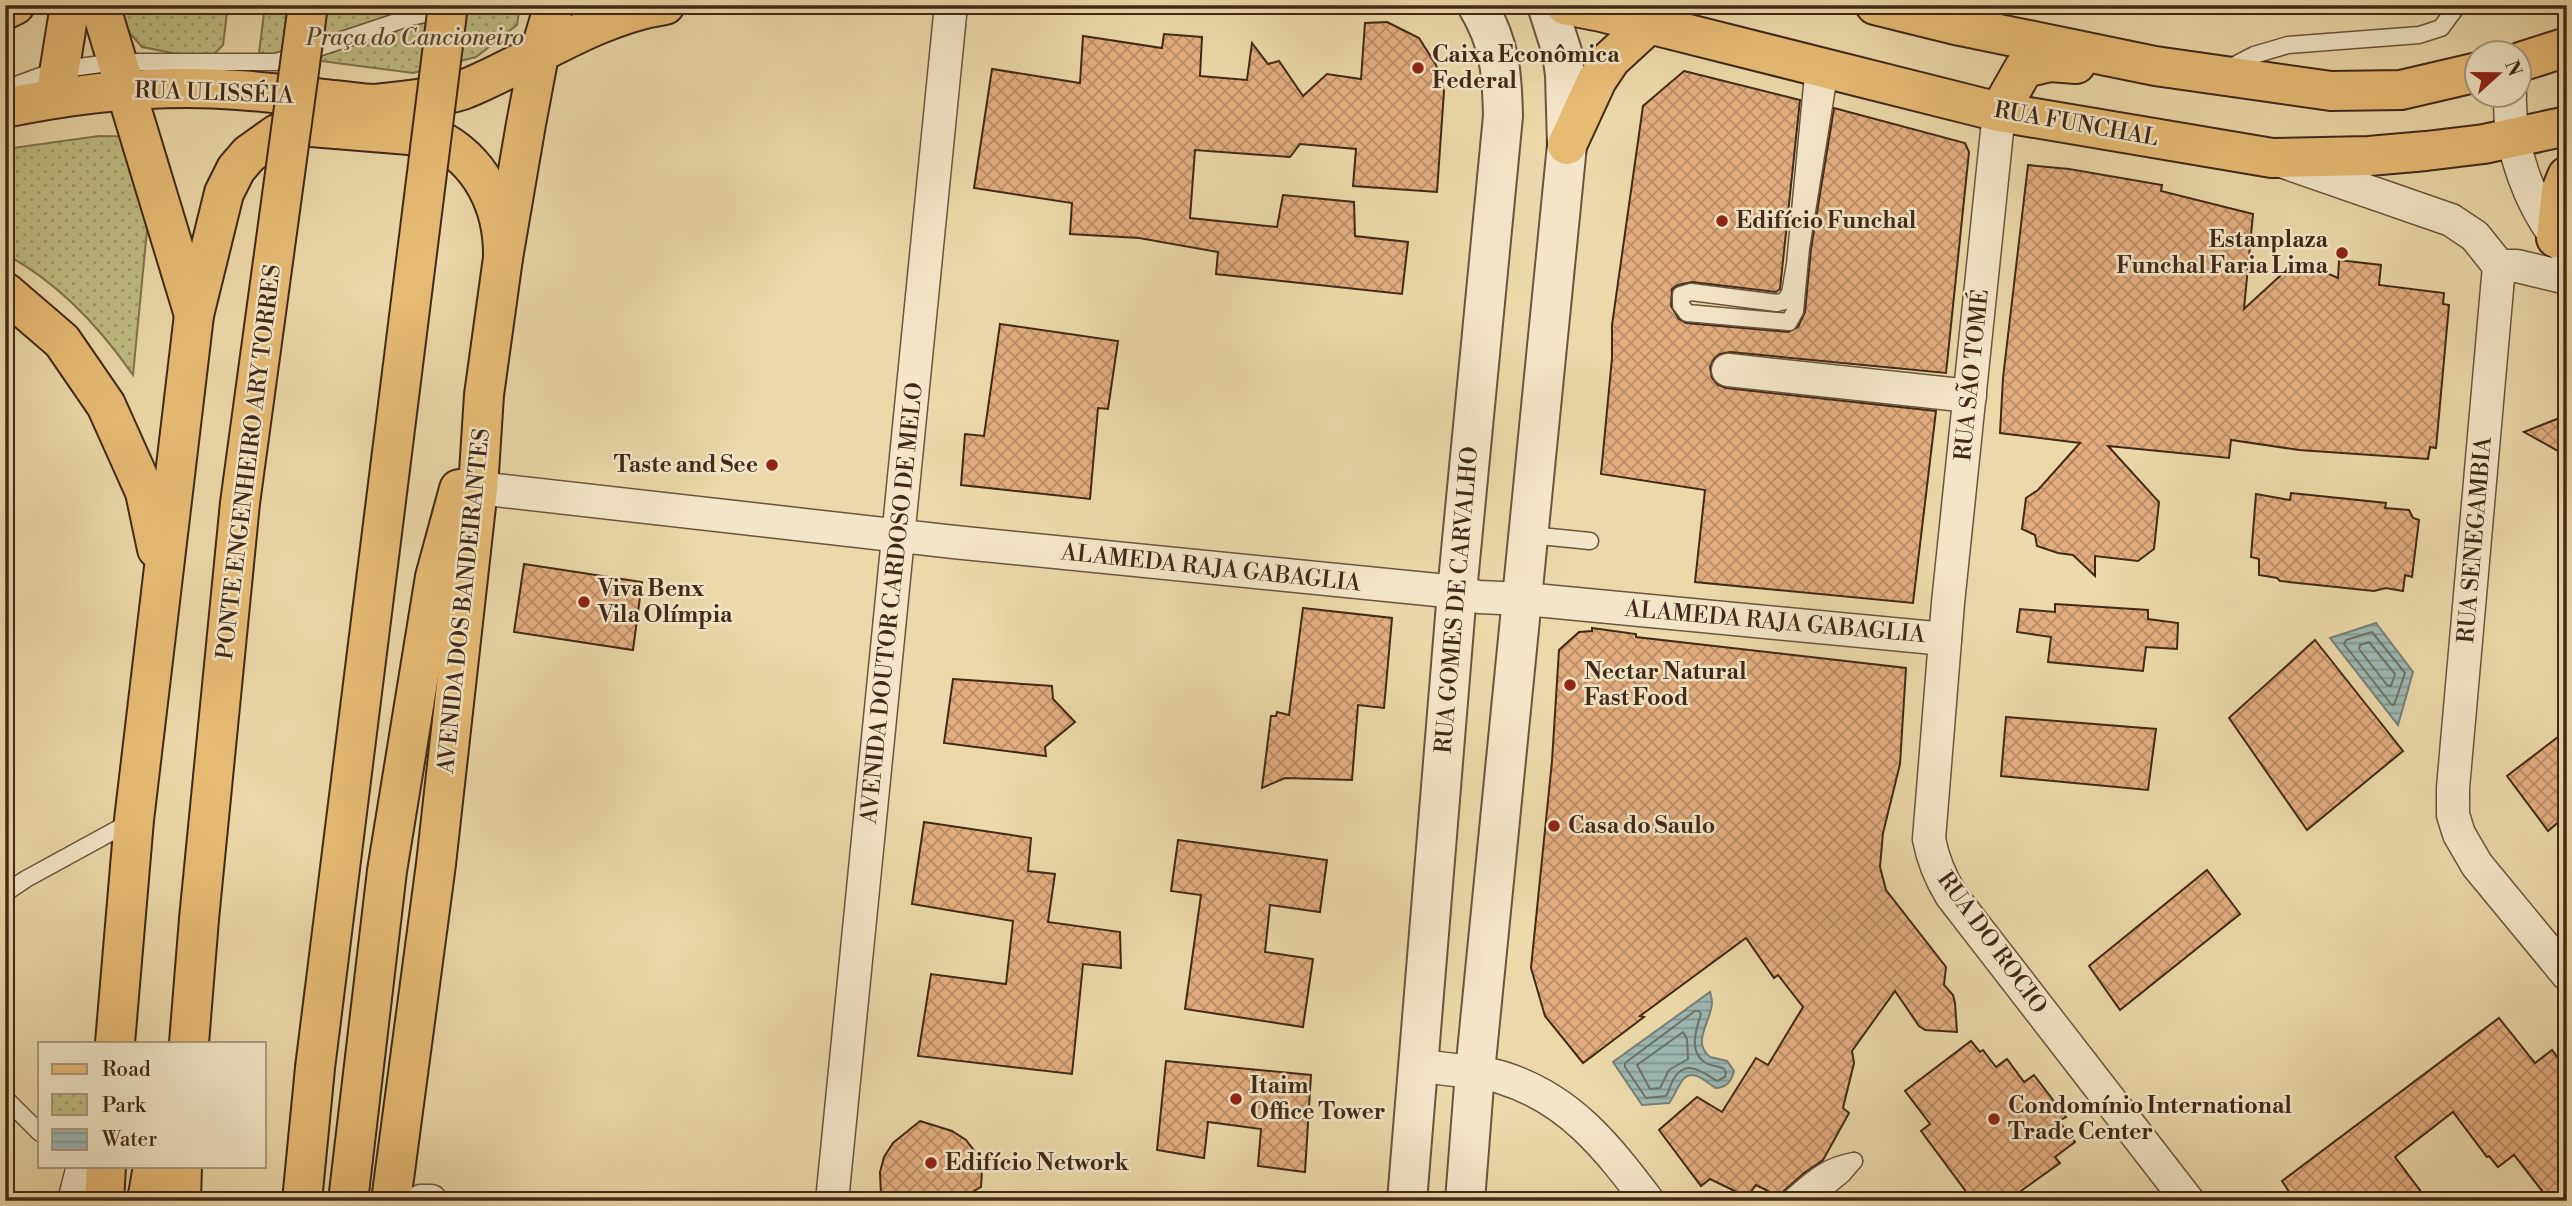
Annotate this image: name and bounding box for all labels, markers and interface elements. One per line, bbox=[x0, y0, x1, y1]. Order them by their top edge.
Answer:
park label: Praça do Cancioneiro bbox=[305, 24, 524, 52]
north arrow bbox=[2464, 38, 2534, 108]
place label: Caixa Econômica Federal bbox=[1432, 41, 1620, 95]
text: N bbox=[2499, 57, 2527, 80]
marker: Caixa Econômica Federal bbox=[1410, 60, 1426, 76]
street label: RUA ULISSÉIA bbox=[134, 74, 296, 110]
street label: RUA FUNCHAL bbox=[1992, 96, 2160, 152]
place label: Edifício Funchal bbox=[1736, 207, 1917, 235]
marker: Edifício Funchal bbox=[1714, 213, 1730, 229]
place label: Estanplaza Funchal Faria Lima bbox=[2116, 226, 2329, 280]
marker: Estanplaza Funchal Faria Lima bbox=[2334, 245, 2350, 261]
street label: PONTE ENGENHEIRO ARY TORRES bbox=[211, 263, 287, 661]
street label: RUA SÃO TOMÉ bbox=[1947, 288, 1995, 462]
street label: AVENIDA DOUTOR CARDOSO DE MELO bbox=[855, 381, 929, 826]
street label: AVENIDA DOS BANDEIRANTES bbox=[432, 427, 496, 776]
street label: RUA SENEGAMBIA bbox=[2452, 435, 2498, 644]
street label: RUA GOMES DE CARVALHO bbox=[1430, 445, 1484, 755]
place label: Taste and See bbox=[614, 451, 758, 479]
marker: Taste and See bbox=[764, 457, 780, 473]
street label: ALAMEDA RAJA GABAGLIA bbox=[1059, 538, 1363, 598]
place label: Viva Benx Vila Olímpia bbox=[597, 575, 733, 629]
marker: Viva Benx Vila Olímpia bbox=[576, 594, 592, 610]
street label: ALAMEDA RAJA GABAGLIA bbox=[1623, 595, 1927, 649]
place label: Nectar Natural Fast Food bbox=[1584, 658, 1747, 712]
marker: Nectar Natural Fast Food bbox=[1562, 677, 1578, 693]
place label: Casa do Saulo bbox=[1568, 812, 1715, 840]
marker: Casa do Saulo bbox=[1546, 818, 1562, 834]
street label: RUA DO ROCIO bbox=[1931, 866, 2053, 1020]
legend bbox=[38, 1042, 266, 1168]
text: Road bbox=[102, 1057, 151, 1083]
place label: Itaim Office Tower bbox=[1250, 1072, 1385, 1126]
marker: Itaim Office Tower bbox=[1228, 1091, 1244, 1107]
place label: Condomínio International Trade Center bbox=[2008, 1092, 2292, 1146]
text: Park bbox=[102, 1093, 147, 1119]
marker: Condomínio International Trade Center bbox=[1986, 1111, 2002, 1127]
text: Water bbox=[101, 1127, 157, 1153]
place label: Edifício Network bbox=[945, 1149, 1130, 1177]
marker: Edifício Network bbox=[923, 1155, 939, 1171]

